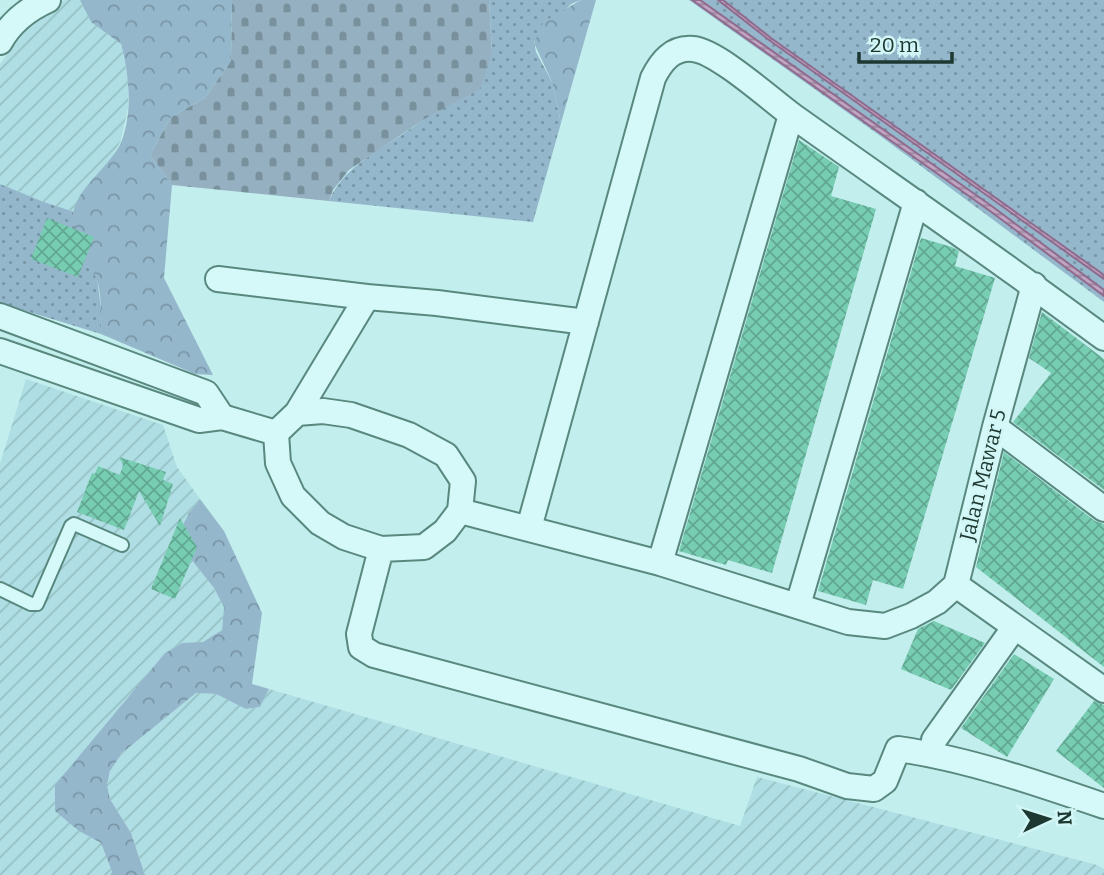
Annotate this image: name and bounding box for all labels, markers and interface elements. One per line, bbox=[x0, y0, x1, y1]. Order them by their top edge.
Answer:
scale bar bbox=[859, 21, 952, 65]
text: 20 m bbox=[870, 32, 919, 58]
street label: Jalan Mawar 5 bbox=[954, 407, 1012, 544]
north arrow bbox=[1013, 784, 1083, 854]
text: N bbox=[1052, 810, 1076, 826]

